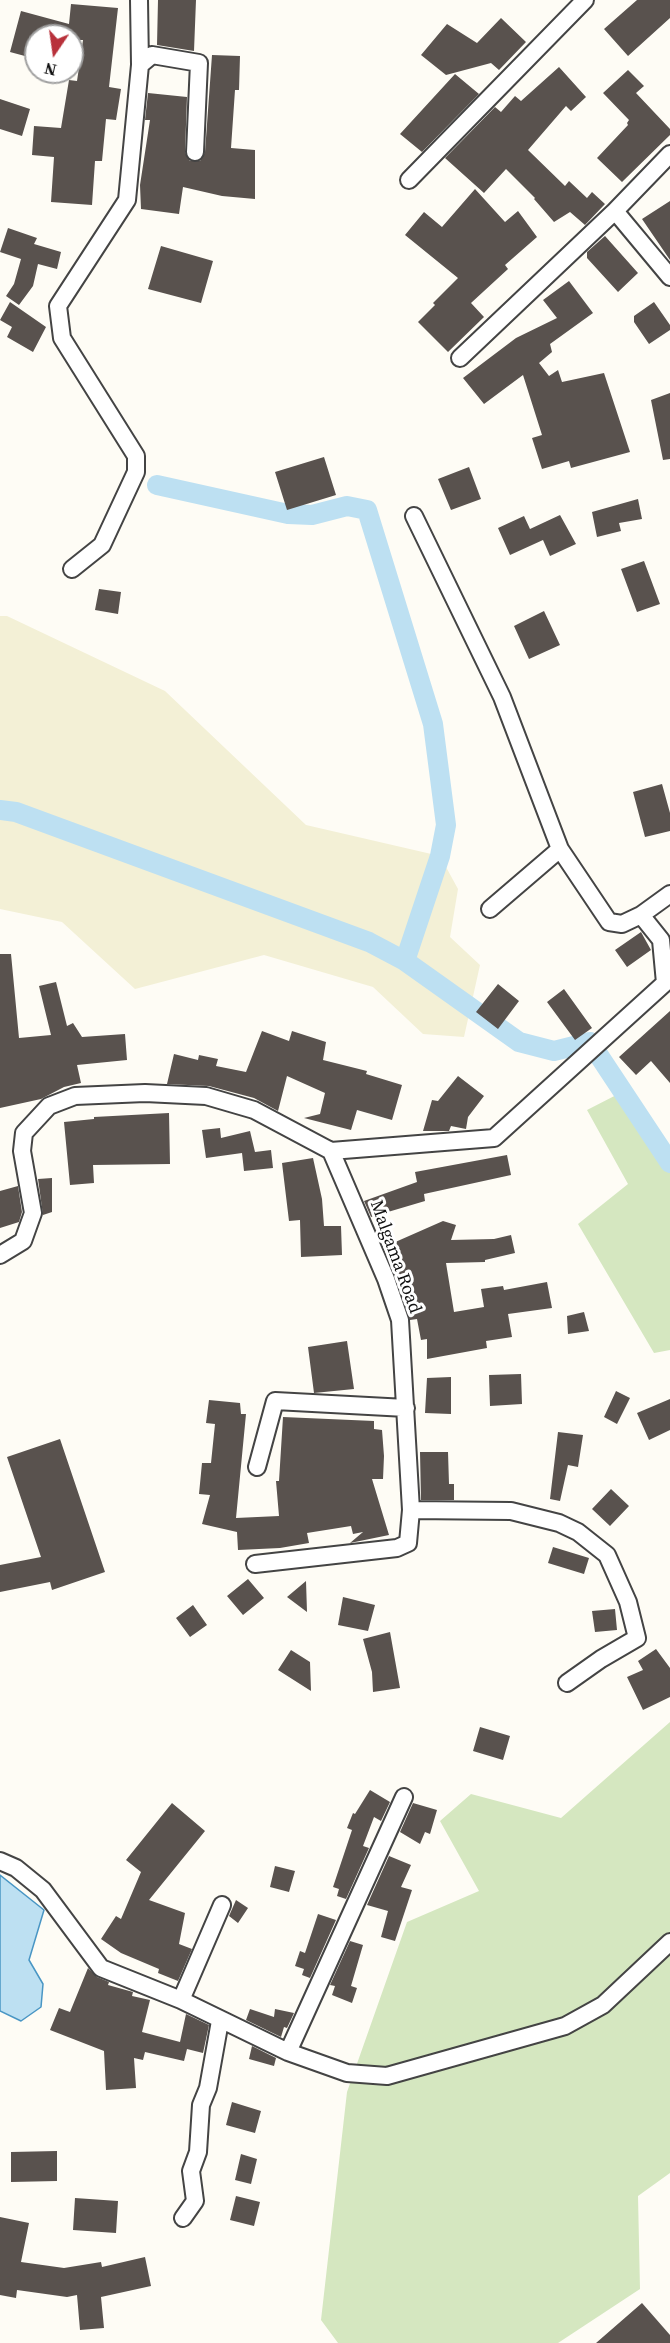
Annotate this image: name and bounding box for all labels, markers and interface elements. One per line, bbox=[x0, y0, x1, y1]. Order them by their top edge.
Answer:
north arrow bbox=[24, 24, 84, 84]
text: N bbox=[42, 58, 59, 82]
street label: Malgama Road bbox=[365, 1198, 425, 1316]

